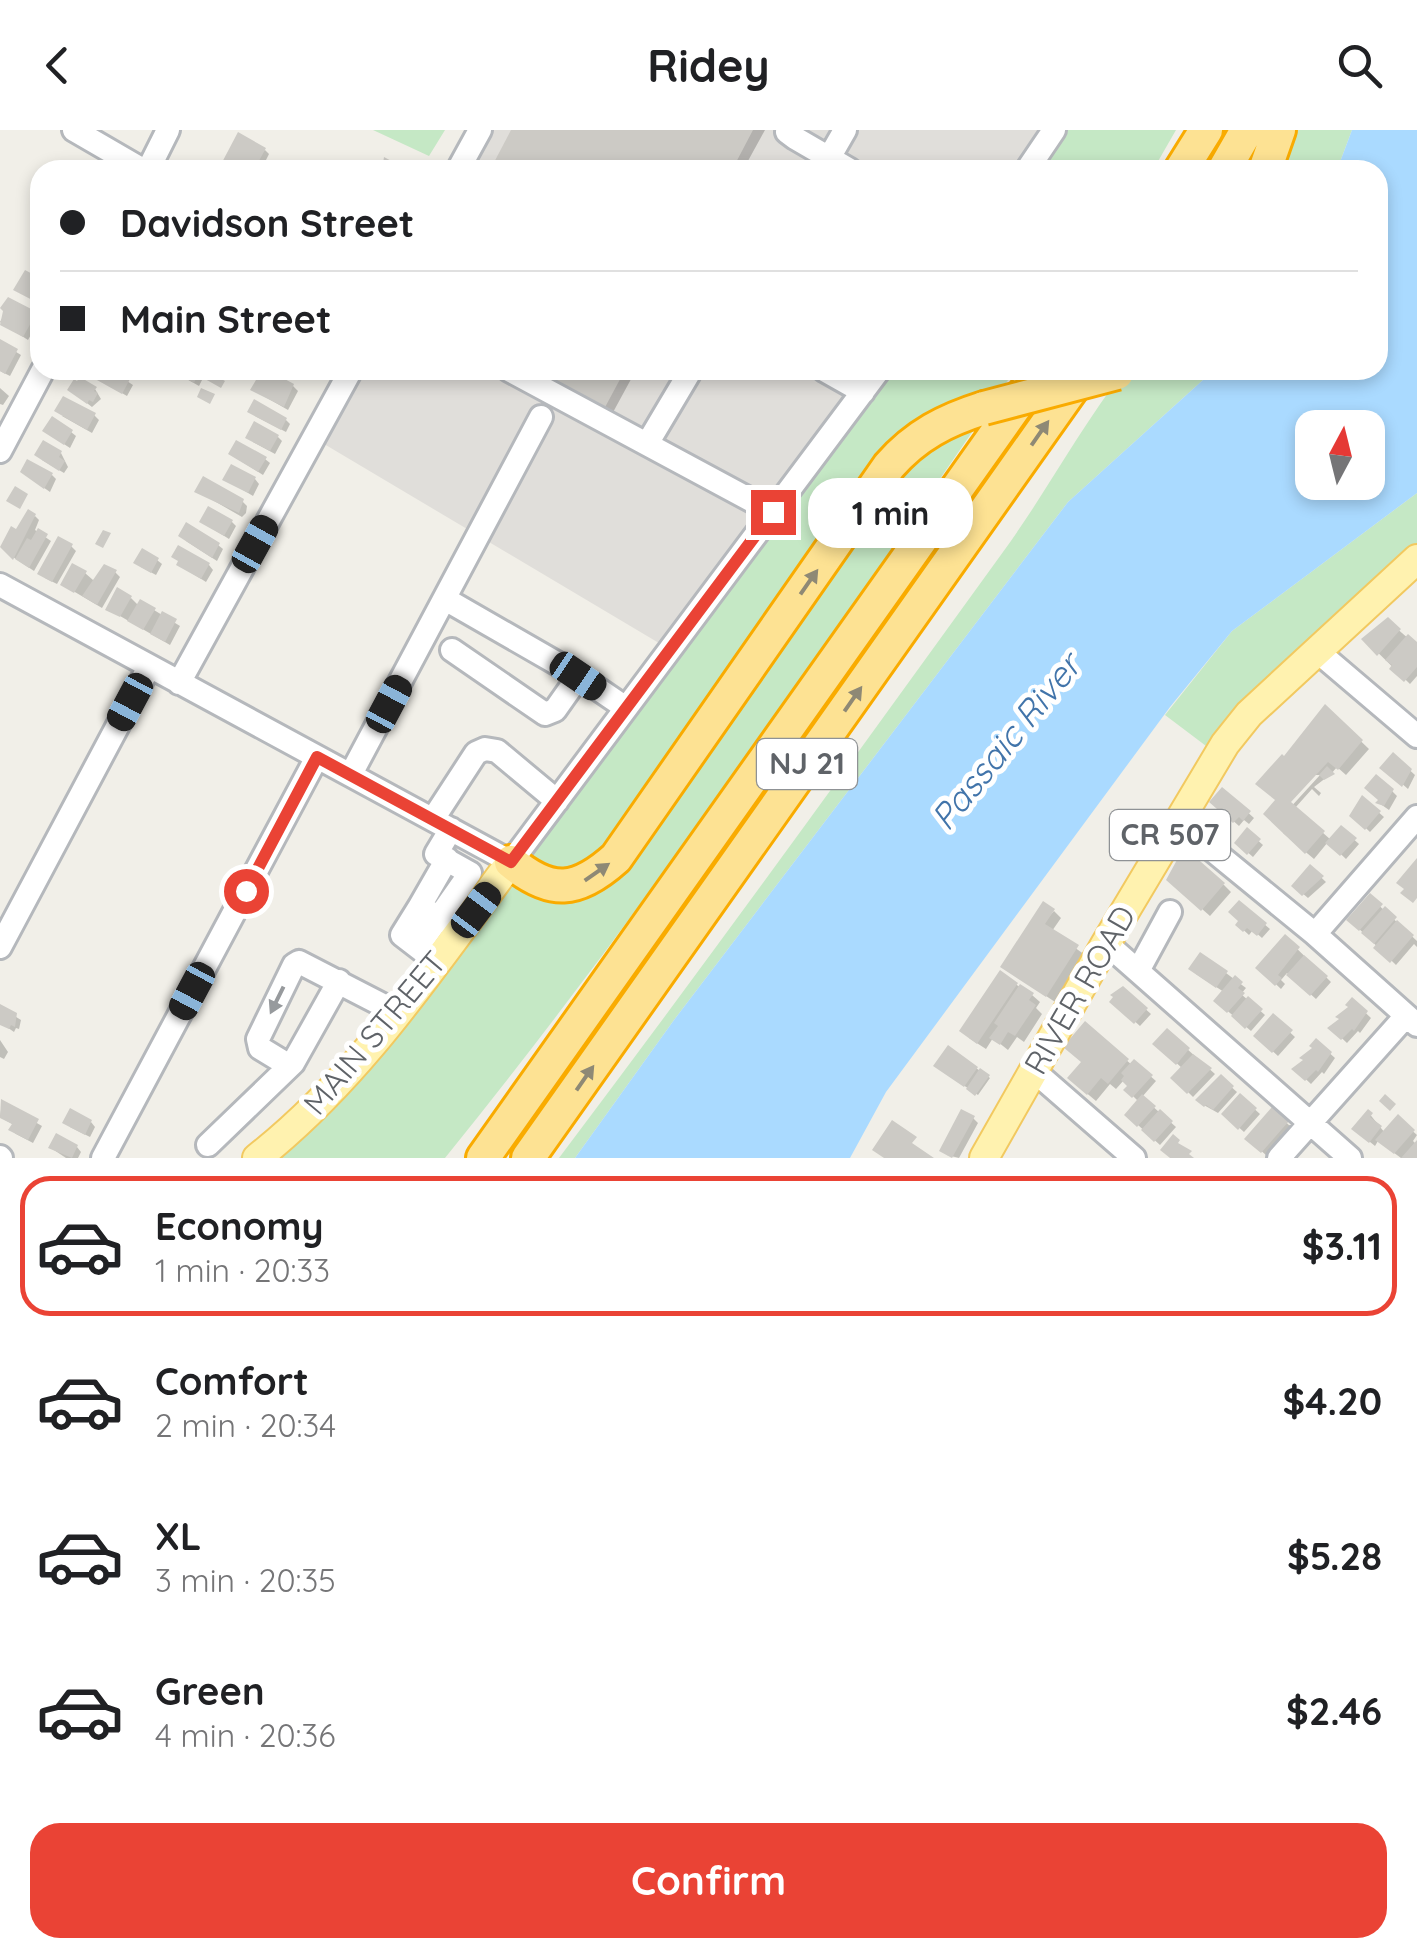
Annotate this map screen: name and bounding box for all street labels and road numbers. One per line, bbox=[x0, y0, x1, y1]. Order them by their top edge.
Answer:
road number: NJ 21 bbox=[757, 739, 857, 789]
road number: CR 507 bbox=[1110, 810, 1230, 860]
street label: RIVER ROAD bbox=[1015, 898, 1144, 1081]
street label: MAIN STREET bbox=[294, 942, 454, 1122]

